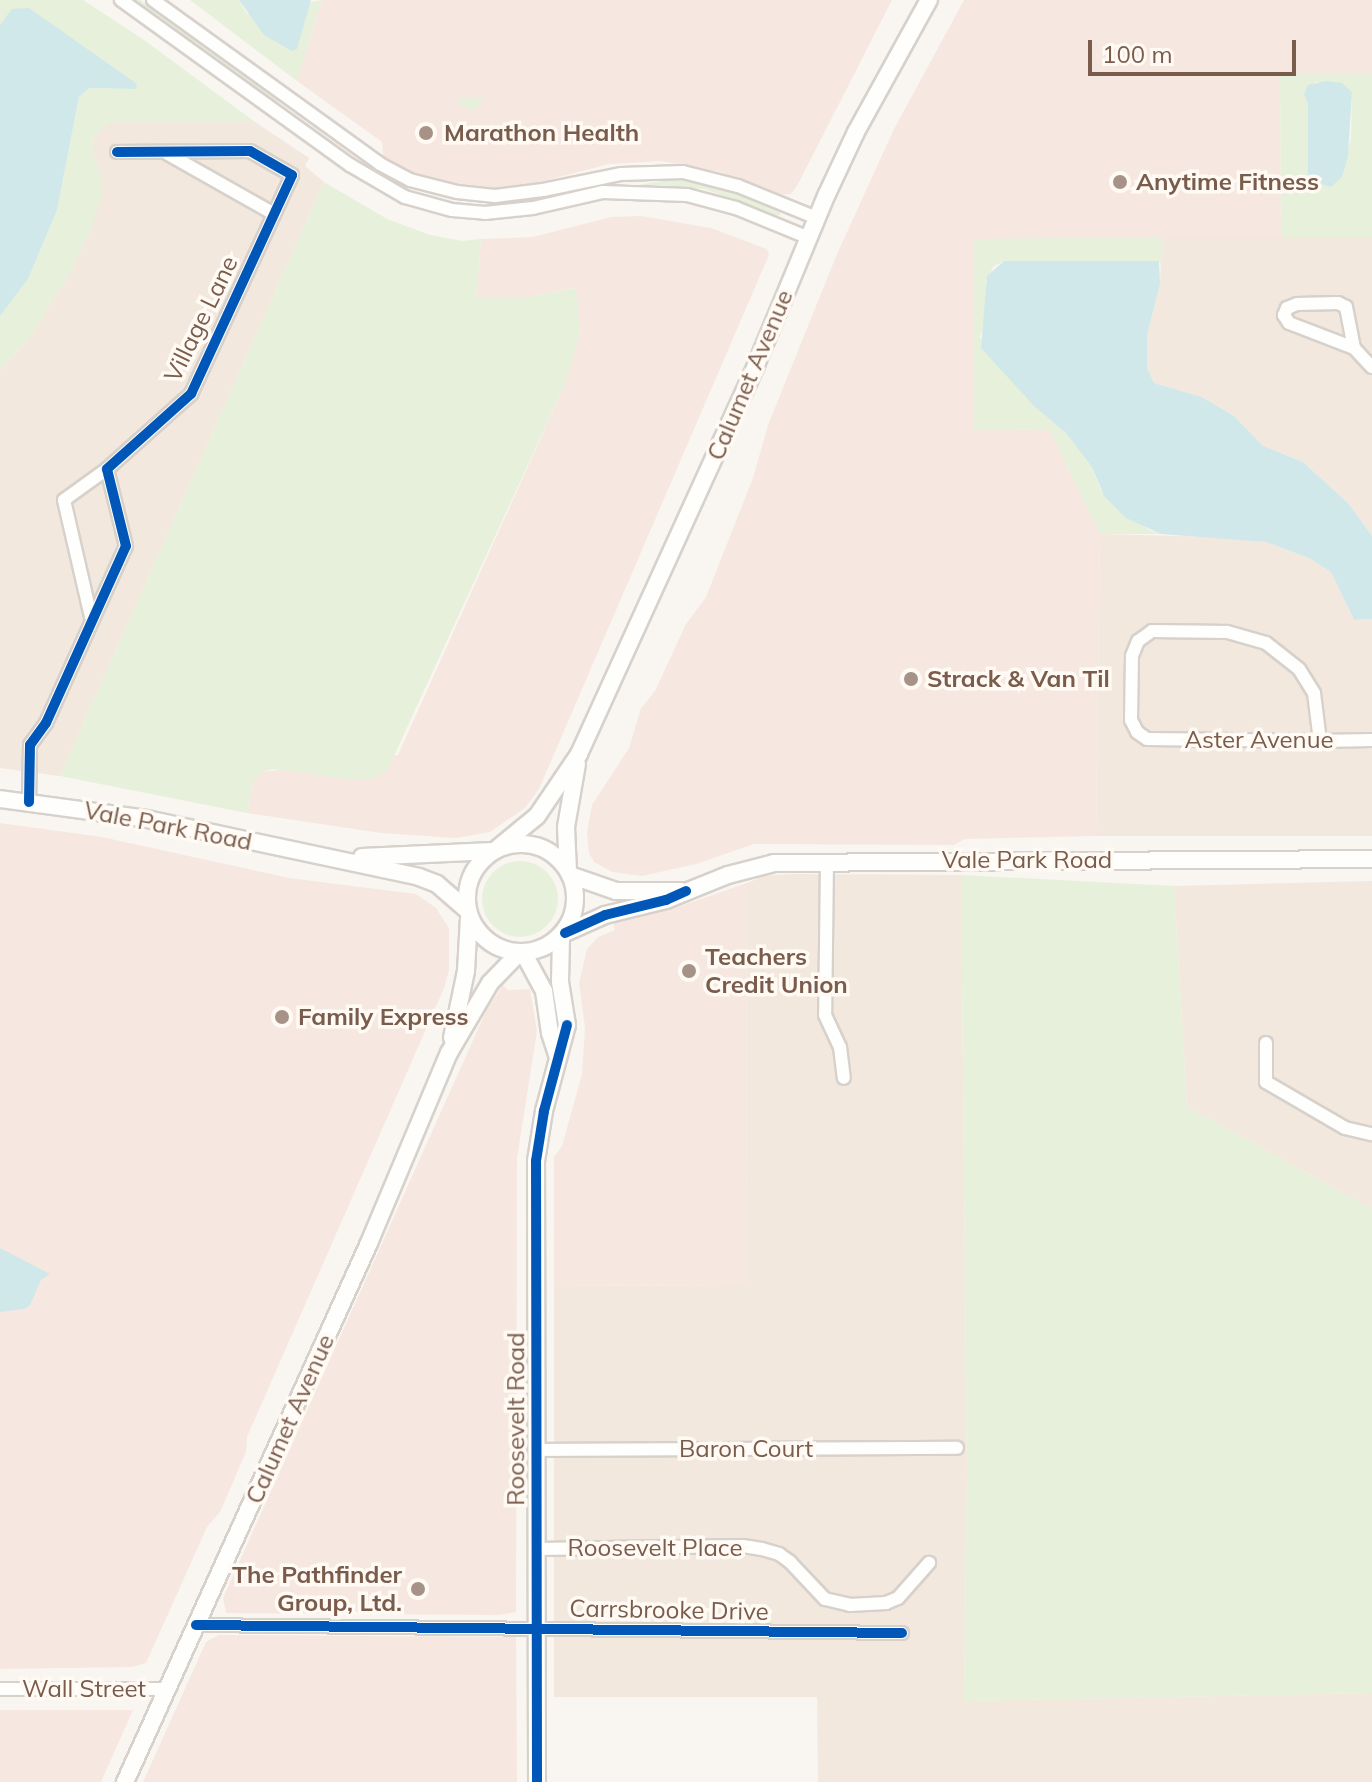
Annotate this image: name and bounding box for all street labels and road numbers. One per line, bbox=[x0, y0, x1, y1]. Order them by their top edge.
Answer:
street label: Village Lane bbox=[158, 251, 244, 387]
street label: Calumet Avenue bbox=[701, 285, 799, 465]
street label: Aster Avenue bbox=[1184, 726, 1334, 754]
street label: Vale Park Road bbox=[82, 796, 254, 856]
street label: Vale Park Road bbox=[942, 846, 1112, 874]
street label: Calumet Avenue bbox=[240, 1330, 340, 1508]
street label: Roosevelt Road bbox=[502, 1332, 530, 1506]
street label: Baron Court bbox=[679, 1435, 813, 1463]
street label: Roosevelt Place bbox=[568, 1534, 742, 1562]
street label: Carrsbrooke Drive bbox=[569, 1594, 769, 1626]
street label: Wall Street bbox=[22, 1675, 146, 1703]

